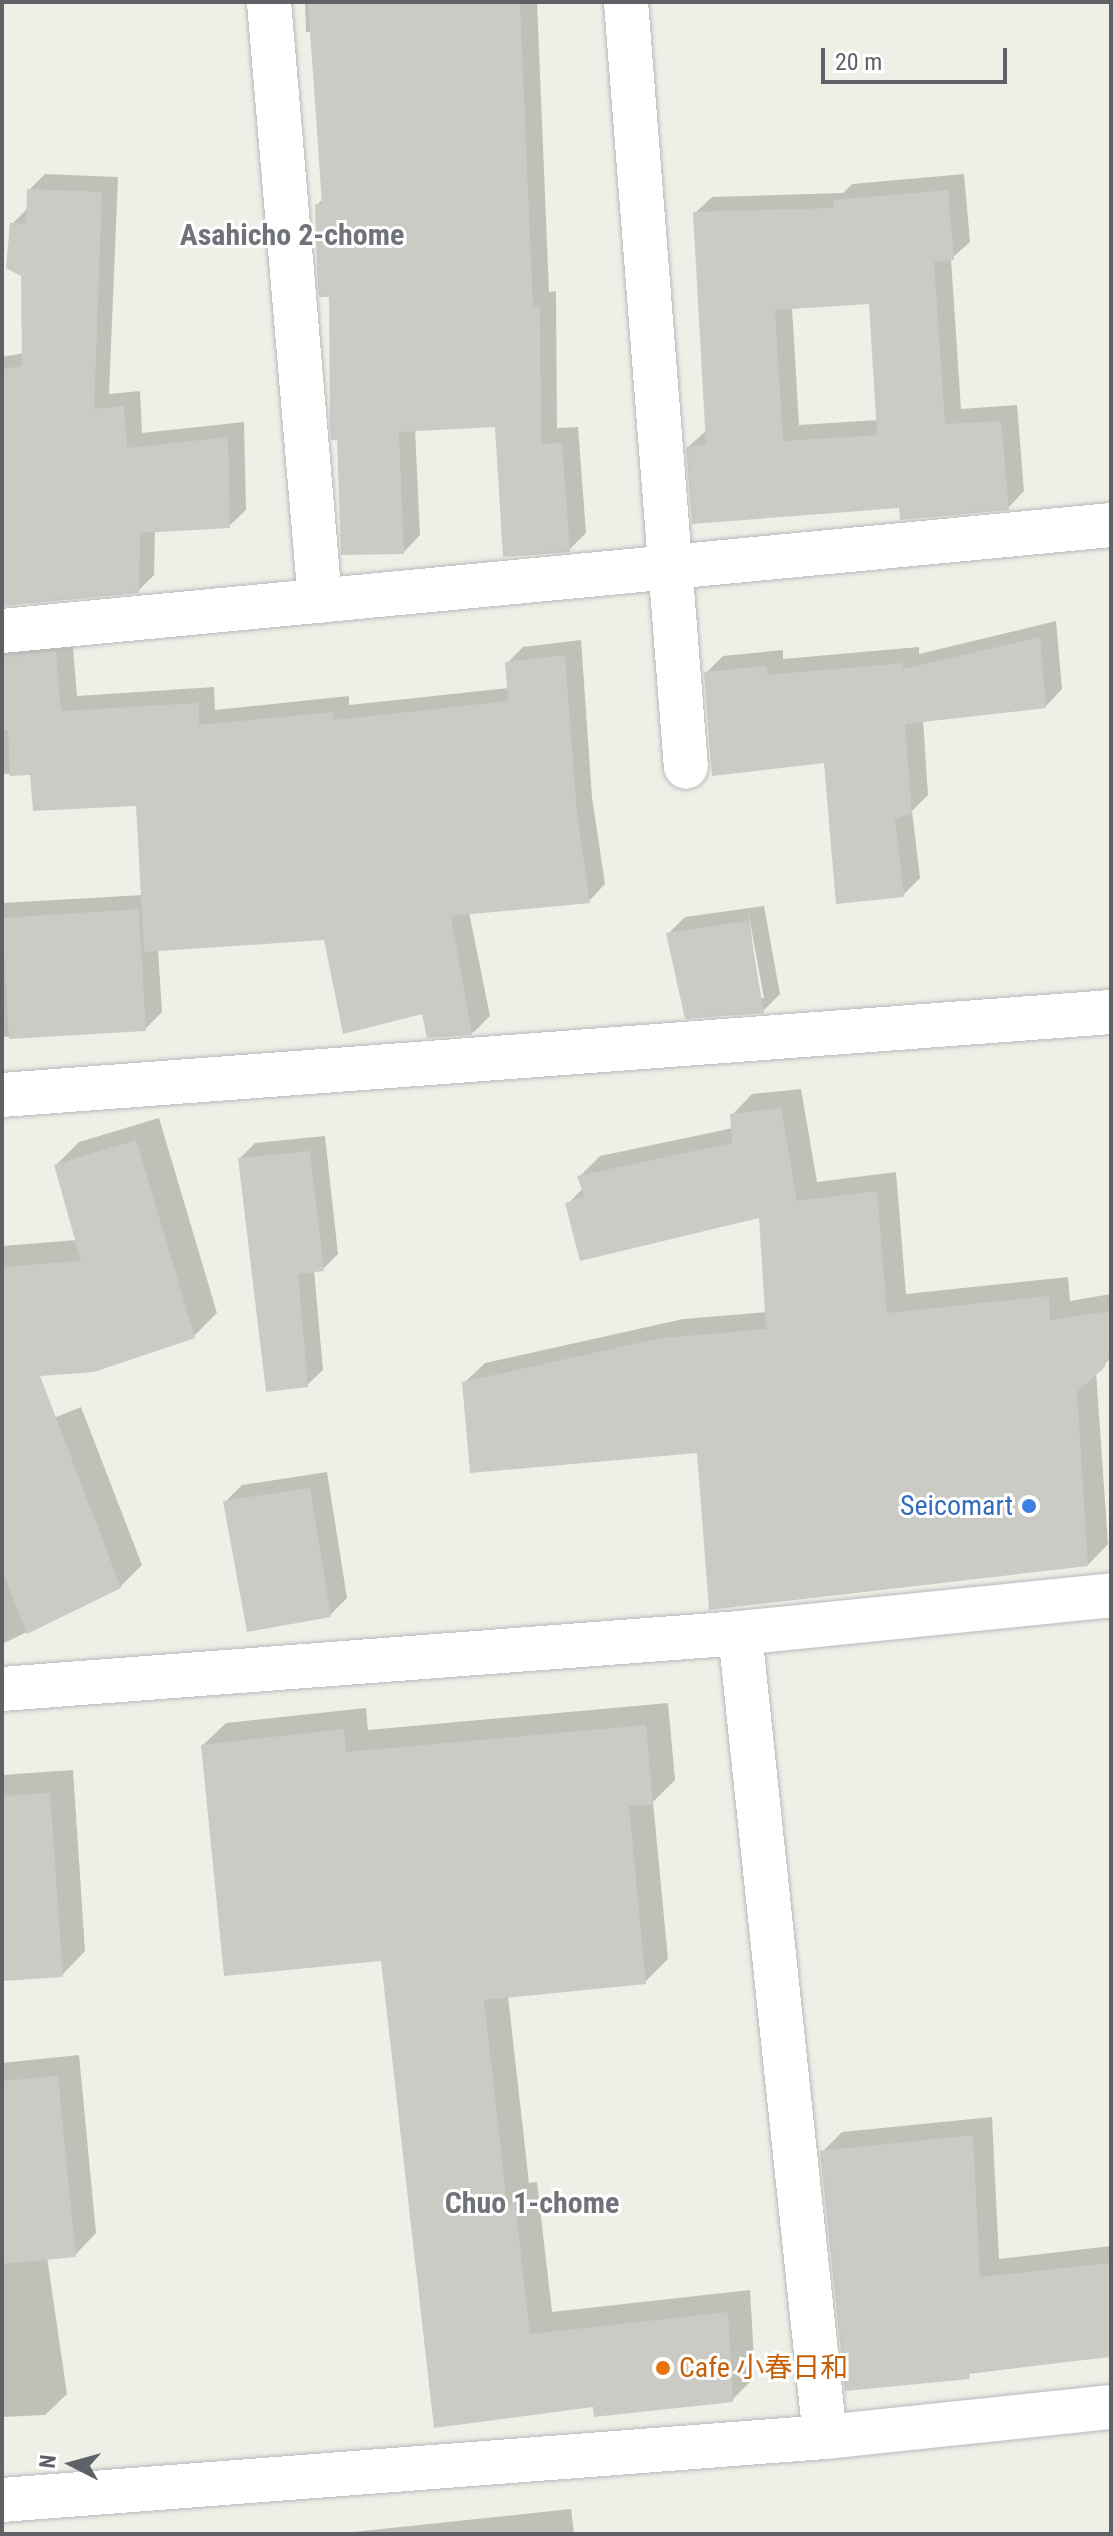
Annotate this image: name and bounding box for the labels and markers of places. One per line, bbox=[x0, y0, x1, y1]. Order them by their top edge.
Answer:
place label: Seicomart bbox=[900, 1489, 1013, 1523]
marker: Seicomart bbox=[1020, 1497, 1038, 1515]
place label: Cafe 小春日和 bbox=[679, 2351, 848, 2385]
marker: Cafe 小春日和 bbox=[654, 2359, 672, 2377]

